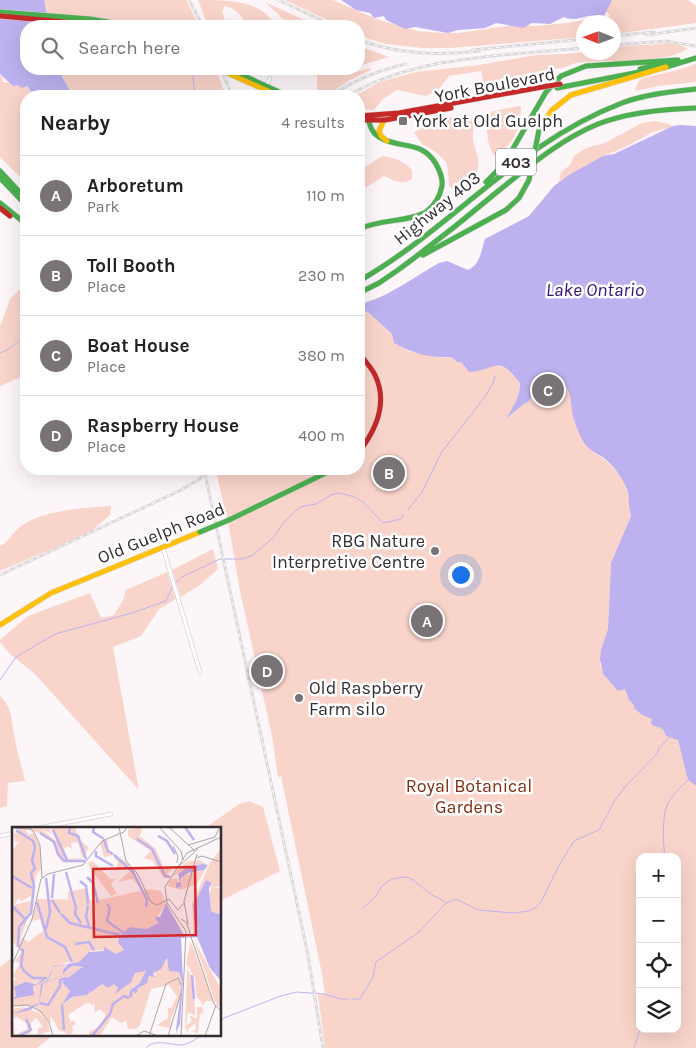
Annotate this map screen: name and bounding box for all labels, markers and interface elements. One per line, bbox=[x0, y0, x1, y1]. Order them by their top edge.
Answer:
north arrow bbox=[576, 15, 621, 60]
search box bbox=[20, 20, 365, 75]
icon: search bbox=[38, 34, 66, 62]
text: Search here bbox=[78, 37, 180, 59]
street label: York Boulevard bbox=[433, 63, 557, 107]
place label: York at Old Guelph bbox=[413, 110, 563, 132]
text: Nearby bbox=[40, 111, 110, 135]
text: 4 results bbox=[281, 113, 345, 132]
marker: York at Old Guelph bbox=[397, 115, 409, 127]
road number: 403 bbox=[496, 148, 536, 176]
street label: Highway 403 bbox=[389, 166, 485, 250]
text: Arboretum bbox=[87, 175, 184, 197]
text: A bbox=[51, 186, 61, 205]
text: 110 m bbox=[306, 186, 345, 205]
text: Park bbox=[87, 197, 119, 216]
text: Toll Booth bbox=[87, 255, 176, 277]
text: B bbox=[51, 266, 61, 285]
text: 230 m bbox=[298, 266, 345, 285]
text: Place bbox=[87, 277, 126, 296]
water label: Lake Ontario bbox=[546, 279, 645, 301]
text: Boat House bbox=[87, 335, 190, 357]
text: C bbox=[51, 346, 61, 365]
text: 380 m bbox=[297, 346, 345, 365]
text: Place bbox=[87, 357, 126, 376]
pin: C bbox=[532, 371, 564, 409]
text: Raspberry House bbox=[87, 415, 239, 437]
text: D bbox=[51, 426, 61, 445]
text: 400 m bbox=[298, 426, 345, 445]
text: Place bbox=[87, 437, 126, 456]
pin: B bbox=[373, 454, 405, 492]
street label: Old Guelph Road bbox=[94, 497, 228, 569]
place label: RBG Nature Interpretive Centre bbox=[272, 530, 425, 573]
marker: RBG Nature Interpretive Centre bbox=[429, 545, 441, 557]
your location bbox=[448, 562, 474, 588]
pin: A bbox=[411, 602, 443, 640]
pin: D bbox=[251, 652, 283, 690]
place label: Old Raspberry Farm silo bbox=[309, 677, 423, 720]
marker: Old Raspberry Farm silo bbox=[293, 692, 305, 704]
park label: Royal Botanical Gardens bbox=[406, 775, 532, 818]
inset map bbox=[12, 827, 221, 1036]
map controls bbox=[636, 853, 681, 1033]
button: + bbox=[636, 853, 681, 898]
button: − bbox=[636, 898, 681, 943]
button: locate bbox=[636, 943, 681, 988]
button: layers bbox=[636, 988, 681, 1033]

